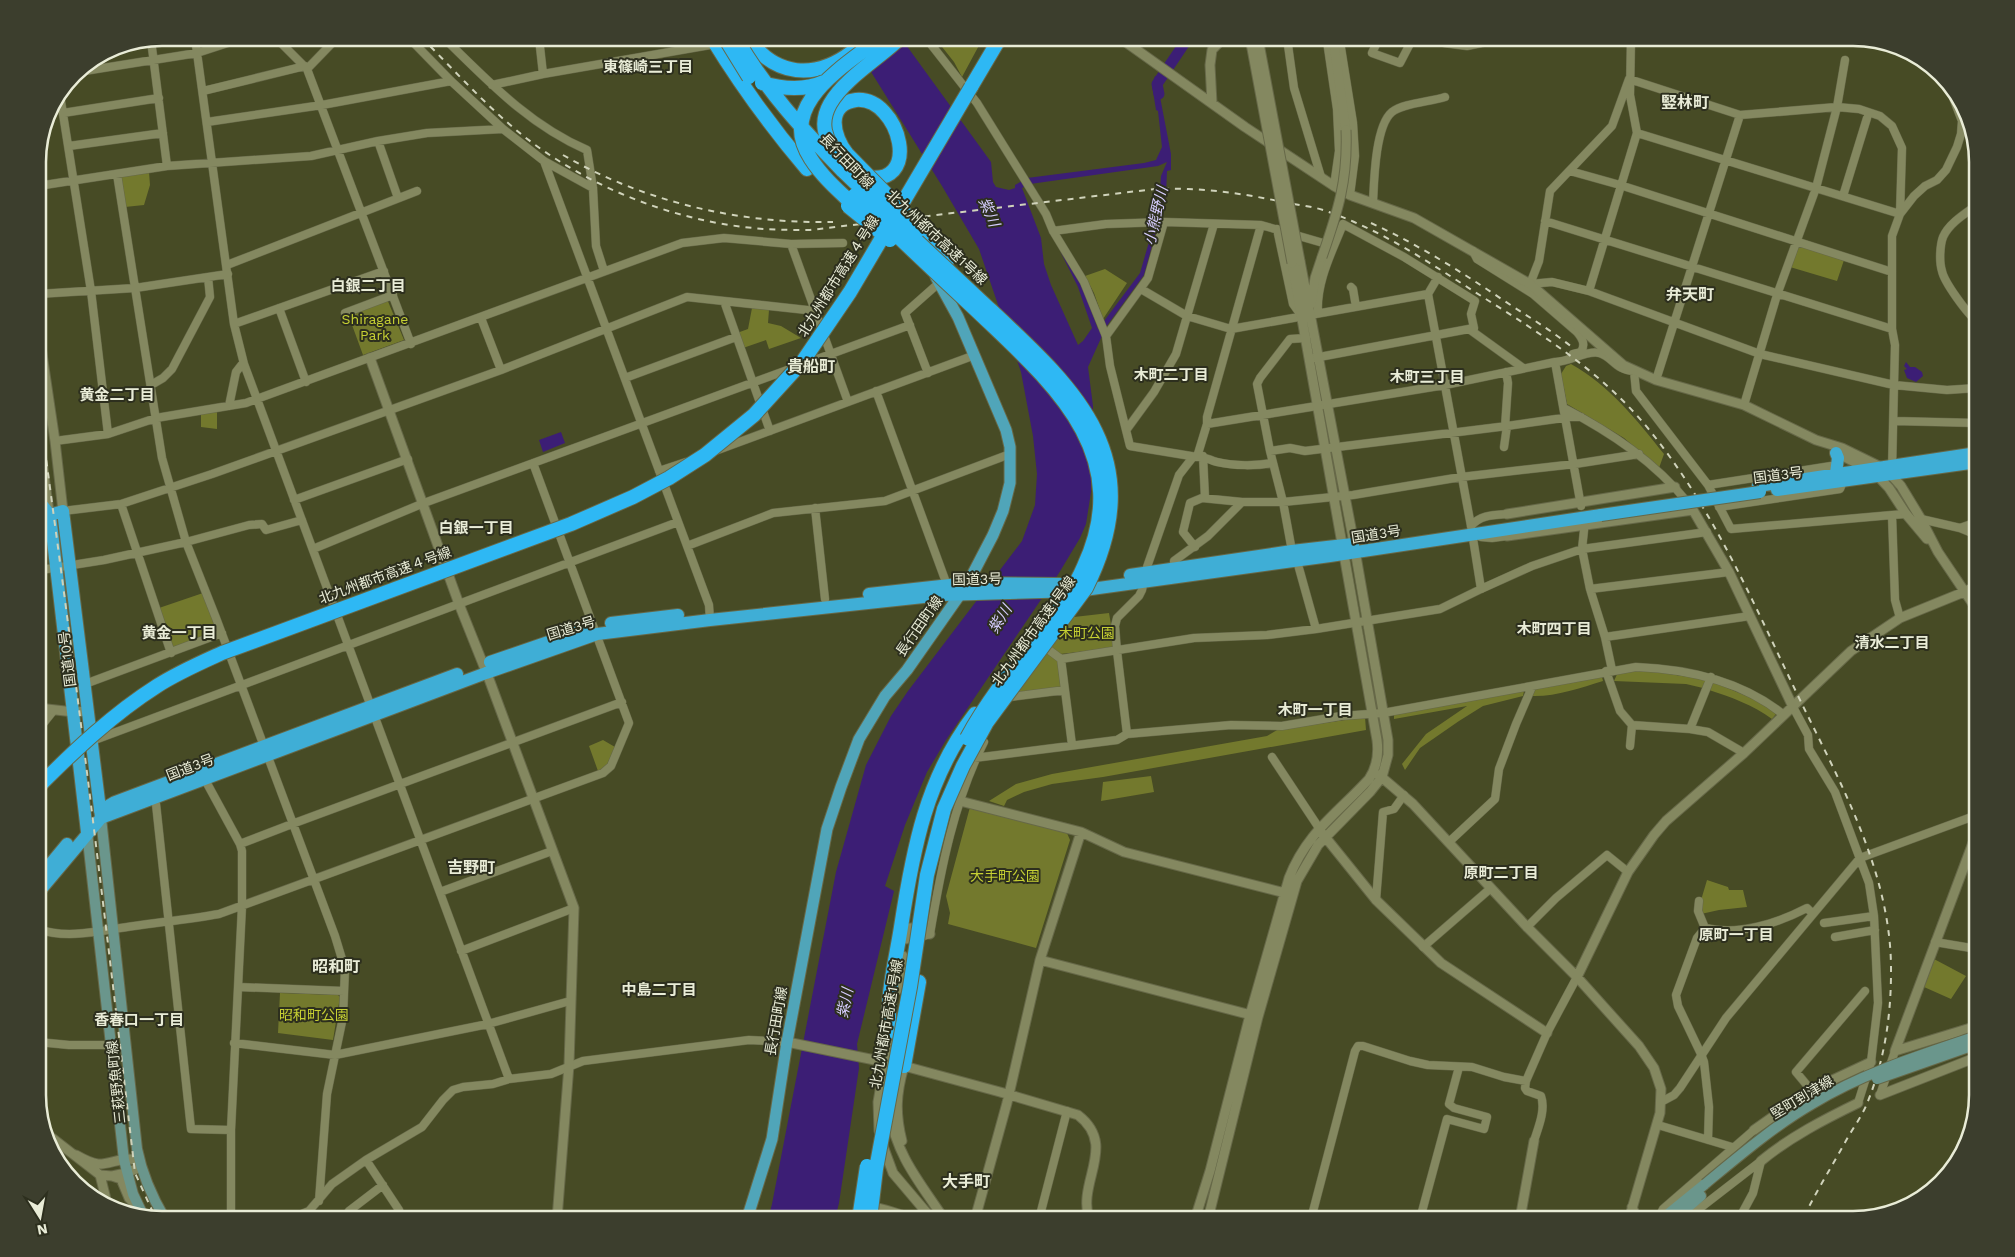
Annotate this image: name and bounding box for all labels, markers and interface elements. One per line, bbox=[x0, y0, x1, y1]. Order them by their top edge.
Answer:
district label: 東篠崎三丁目 bbox=[603, 58, 693, 76]
district label: 竪林町 bbox=[1661, 93, 1709, 112]
street label: 長行田町線 bbox=[817, 130, 877, 192]
water label: 小熊野川 bbox=[1140, 183, 1172, 247]
street label: 北九州都市高速1号線 bbox=[883, 186, 991, 288]
water label: 紫川 bbox=[975, 195, 1004, 231]
street label: 北九州都市高速４号線 bbox=[794, 212, 882, 340]
district label: 白銀二丁目 bbox=[330, 277, 406, 295]
district label: 弁天町 bbox=[1666, 285, 1714, 304]
park label: Shiragane Park bbox=[342, 311, 408, 343]
district label: 貴船町 bbox=[787, 357, 835, 376]
district label: 木町二丁目 bbox=[1133, 366, 1209, 384]
district label: 木町三丁目 bbox=[1389, 368, 1465, 386]
district label: 黄金二丁目 bbox=[79, 386, 155, 404]
street label: 国道3号 bbox=[1752, 464, 1804, 486]
district label: 白銀一丁目 bbox=[438, 519, 514, 537]
street label: 国道3号 bbox=[1350, 522, 1402, 546]
street label: 北九州都市高速４号線 bbox=[316, 544, 454, 606]
street label: 国道3号 bbox=[952, 571, 1002, 587]
street label: 北九州都市高速1号線 bbox=[988, 573, 1078, 689]
street label: 長行田町線 bbox=[892, 593, 946, 659]
water label: 紫川 bbox=[984, 600, 1017, 636]
street label: 国道3号 bbox=[545, 613, 597, 643]
district label: 木町四丁目 bbox=[1516, 620, 1592, 638]
district label: 黄金一丁目 bbox=[141, 624, 217, 642]
park label: 木町公園 bbox=[1059, 625, 1115, 641]
street label: 国道10号 bbox=[56, 630, 78, 688]
district label: 清水二丁目 bbox=[1854, 634, 1930, 652]
district label: 木町一丁目 bbox=[1277, 701, 1353, 719]
street label: 国道3号 bbox=[164, 751, 216, 783]
district label: 吉野町 bbox=[447, 858, 495, 877]
district label: 原町二丁目 bbox=[1463, 864, 1539, 882]
park label: 大手町公園 bbox=[970, 868, 1040, 884]
district label: 原町一丁目 bbox=[1698, 926, 1774, 944]
district label: 昭和町 bbox=[312, 957, 360, 976]
street label: 北九州都市高速1号線 bbox=[867, 958, 905, 1090]
district label: 中島二丁目 bbox=[621, 981, 697, 999]
street label: 長行田町線 bbox=[762, 985, 790, 1057]
water label: 紫川 bbox=[833, 985, 857, 1019]
park label: 昭和町公園 bbox=[279, 1007, 349, 1023]
district label: 香春口一丁目 bbox=[94, 1011, 184, 1029]
street label: 三萩野魚町線 bbox=[104, 1039, 128, 1125]
street label: 堅町到津線 bbox=[1768, 1072, 1836, 1122]
district label: 大手町 bbox=[942, 1172, 990, 1191]
north arrow bbox=[15, 1192, 65, 1242]
text: N bbox=[36, 1221, 49, 1239]

